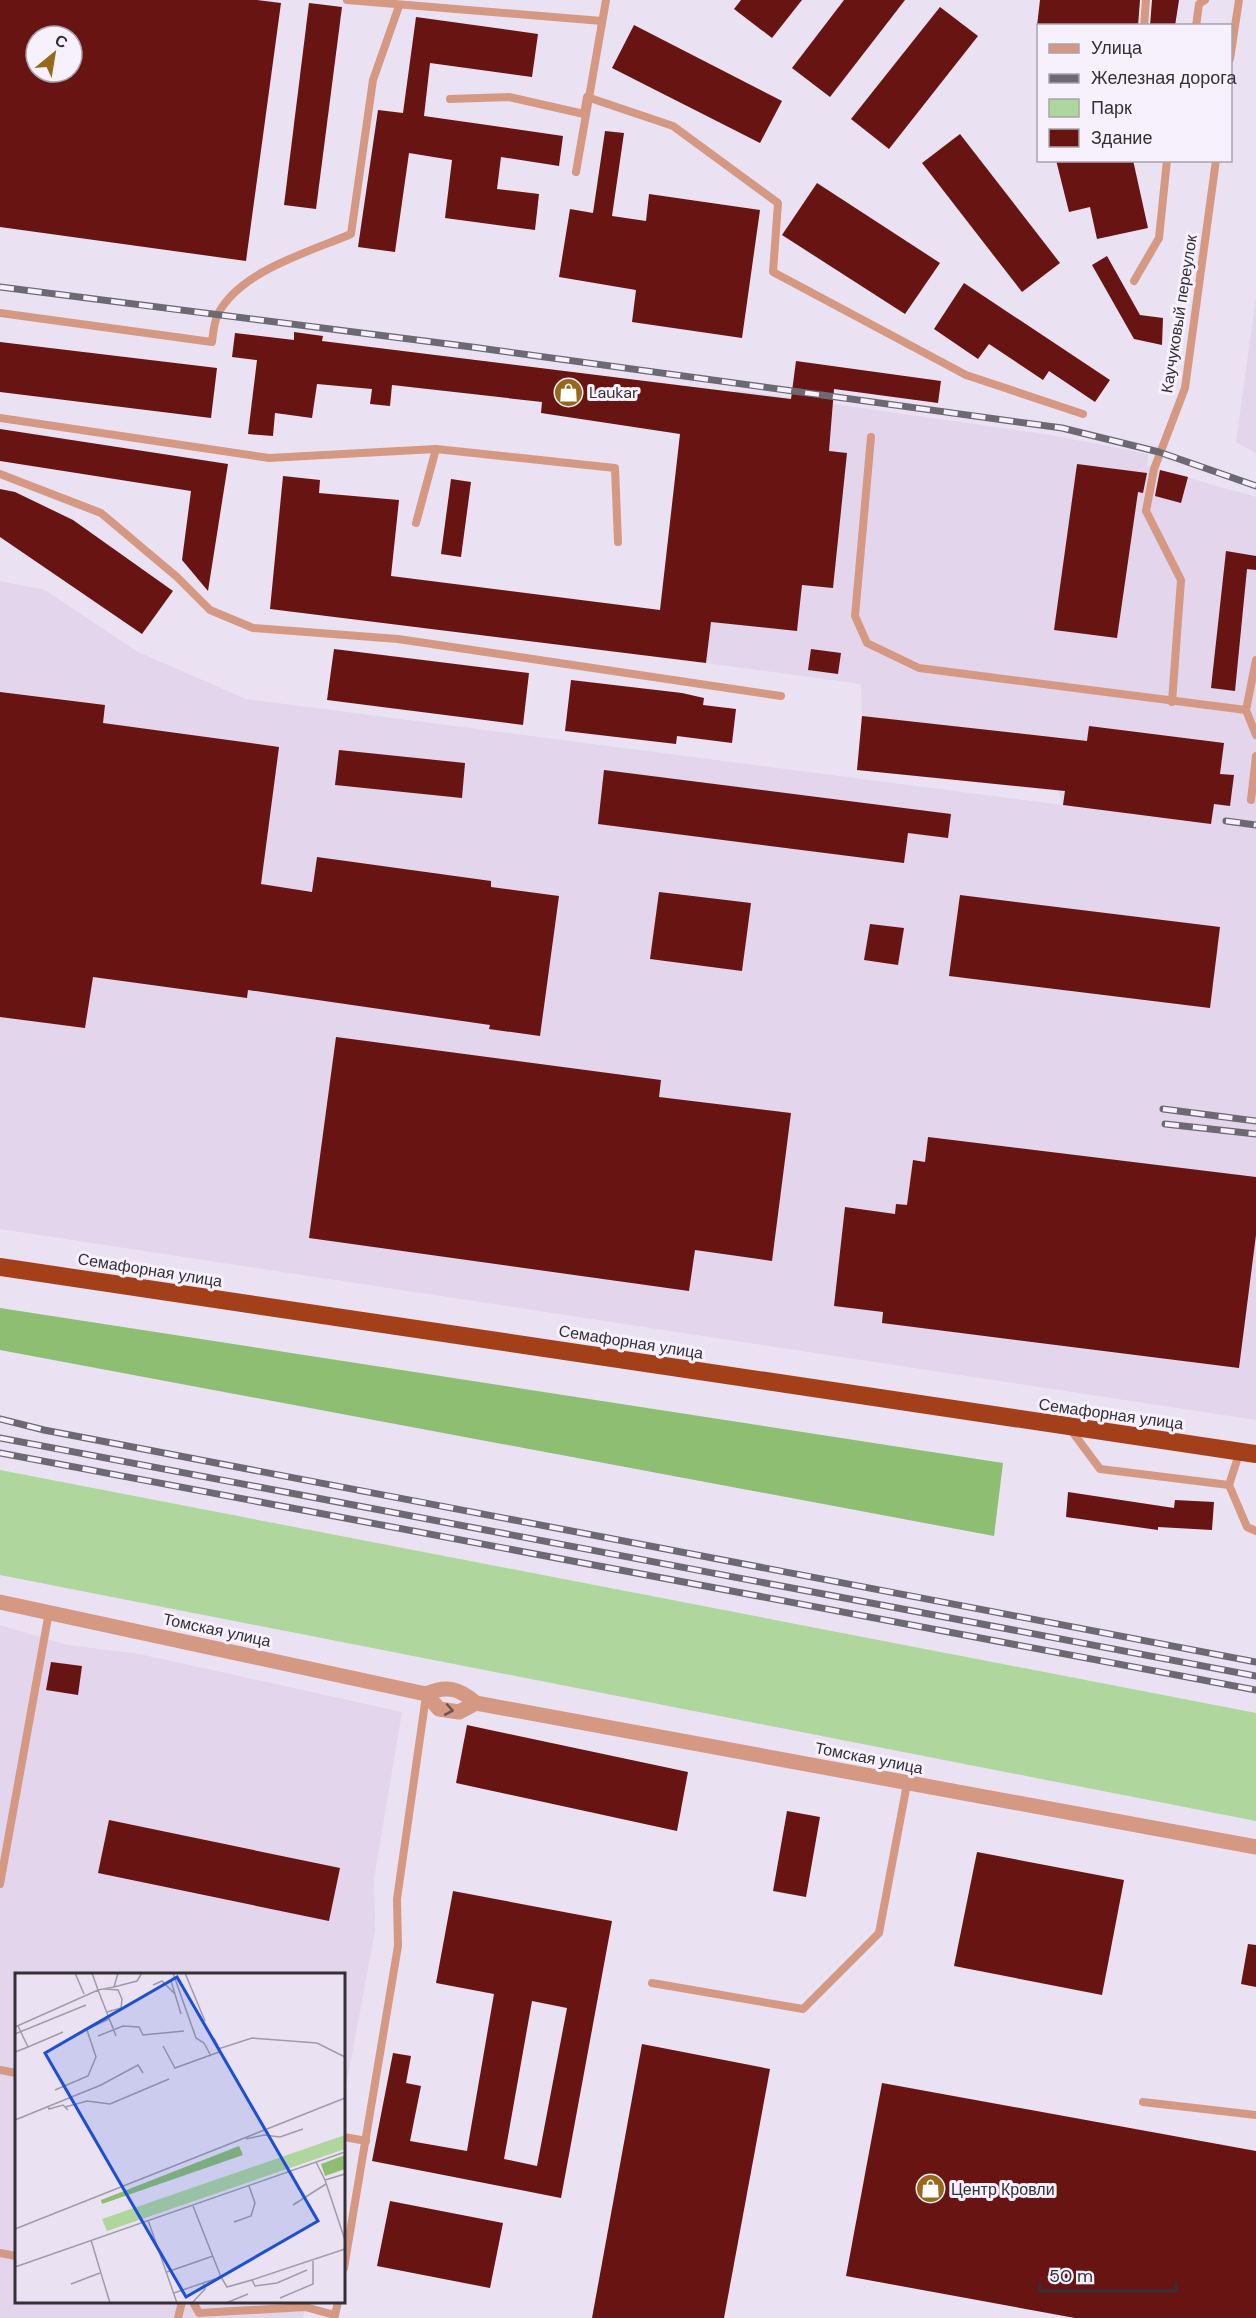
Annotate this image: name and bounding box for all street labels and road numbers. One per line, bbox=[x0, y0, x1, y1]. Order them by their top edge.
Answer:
street label: Каучуковый переулок bbox=[1156, 232, 1202, 395]
street label: Семафорная улица bbox=[76, 1248, 224, 1292]
street label: Семафорная улица bbox=[557, 1320, 705, 1364]
street label: Семафорная улица bbox=[1037, 1393, 1185, 1435]
street label: Томская улица bbox=[161, 1608, 273, 1652]
street label: Томская улица bbox=[813, 1737, 925, 1779]

